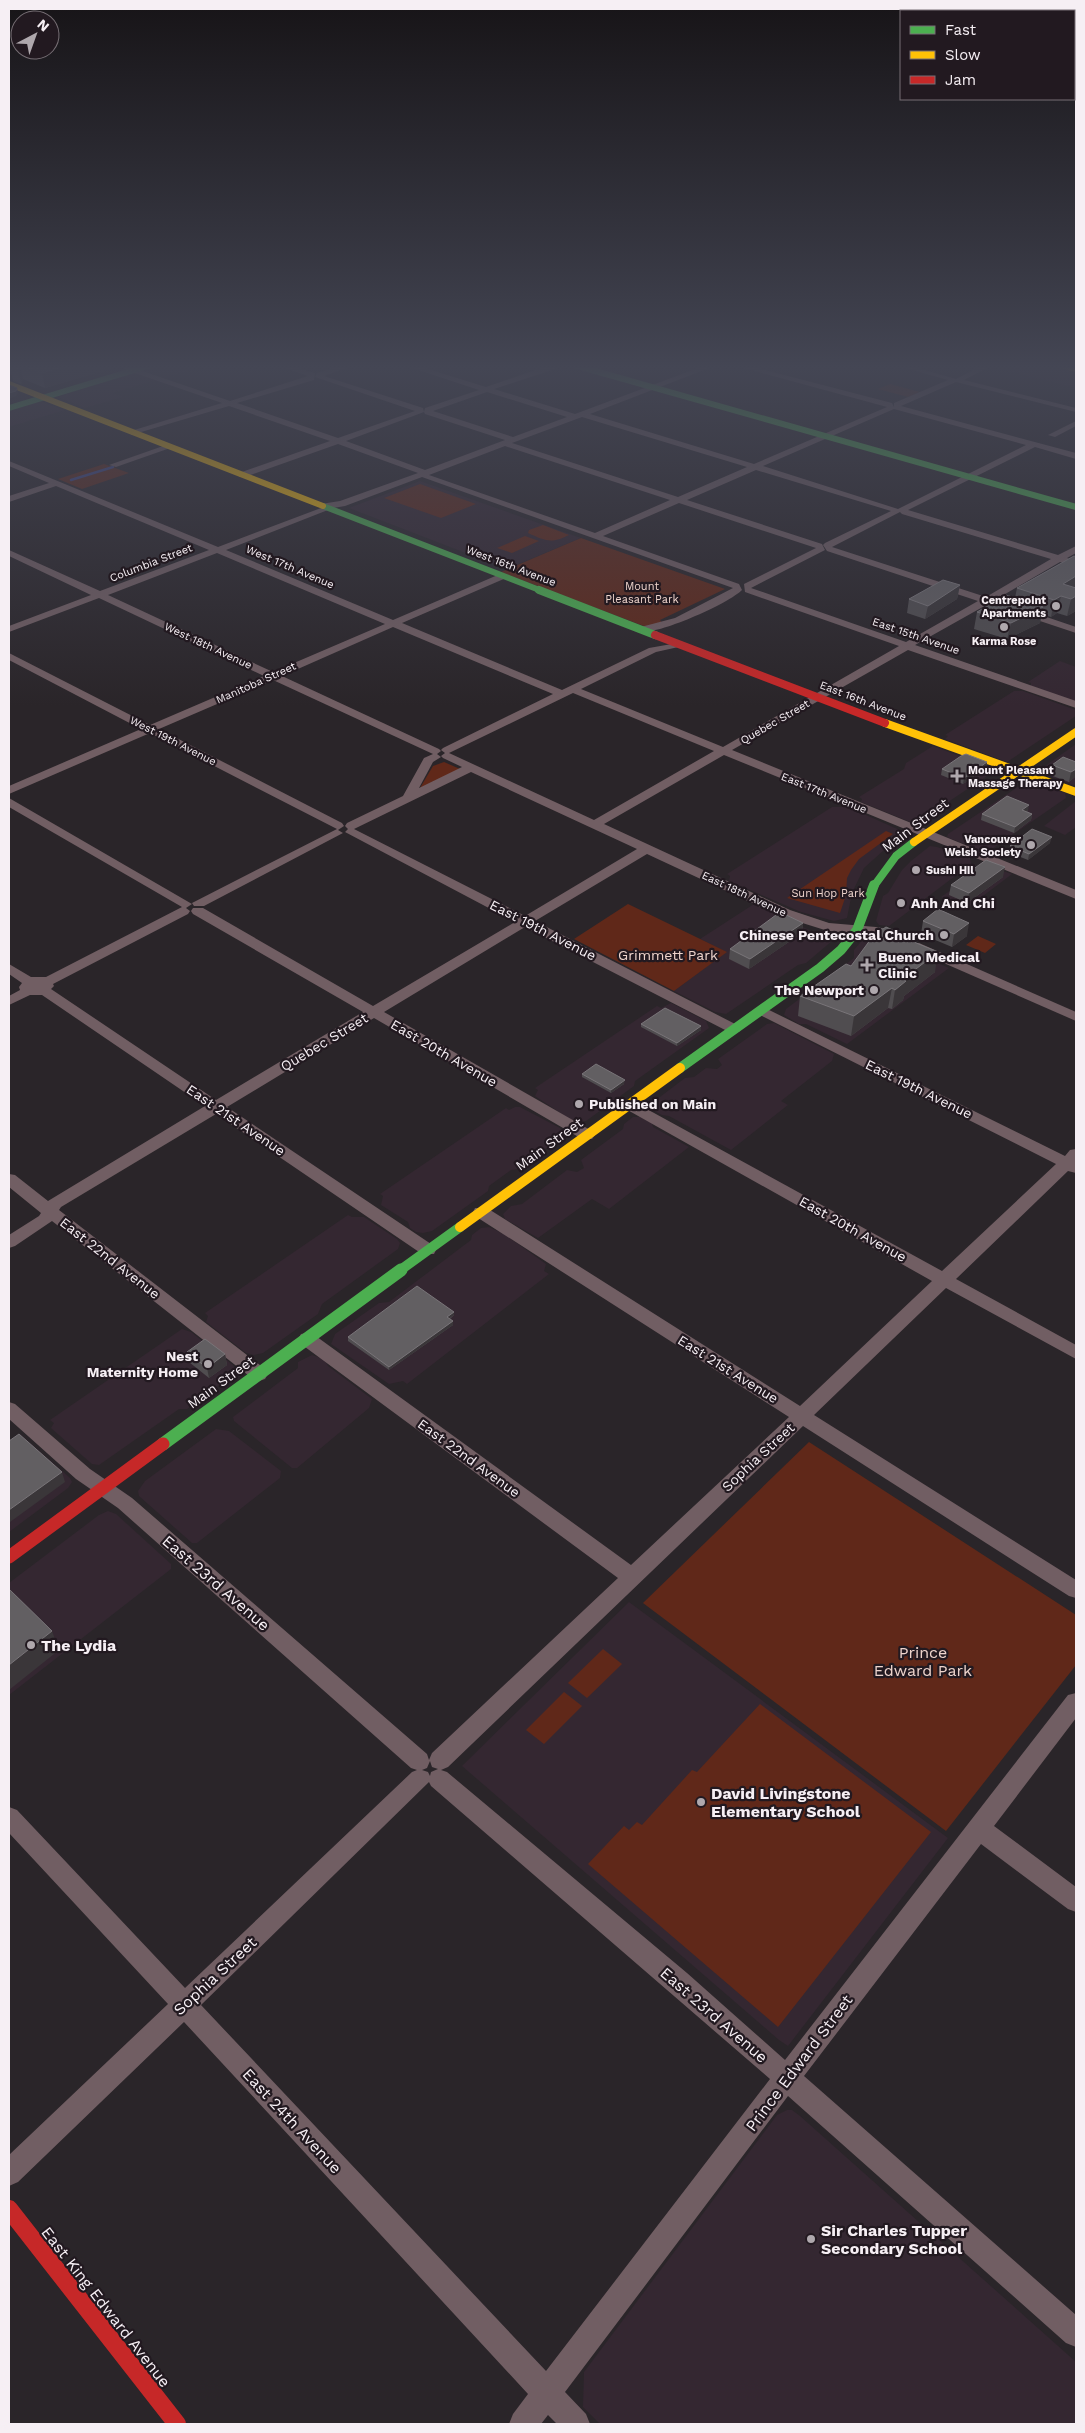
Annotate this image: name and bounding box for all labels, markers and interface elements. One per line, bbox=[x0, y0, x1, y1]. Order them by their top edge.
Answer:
north arrow bbox=[10, 10, 60, 60]
legend bbox=[900, 10, 1075, 100]
text: N bbox=[34, 16, 53, 35]
text: Fast bbox=[945, 21, 977, 39]
text: Slow bbox=[945, 46, 981, 64]
text: Jam bbox=[945, 71, 976, 89]
street label: Columbia Street bbox=[108, 541, 195, 585]
street label: West 17th Avenue bbox=[244, 543, 336, 591]
street label: West 16th Avenue bbox=[464, 543, 558, 589]
park label: Mount Pleasant Park bbox=[605, 580, 679, 606]
place label: Centrepoint Apartments bbox=[981, 594, 1046, 620]
marker: Centrepoint Apartments bbox=[1050, 600, 1062, 612]
street label: East 15th Avenue bbox=[871, 615, 961, 657]
street label: West 18th Avenue bbox=[162, 620, 254, 672]
marker: Karma Rose bbox=[998, 621, 1010, 633]
place label: Karma Rose bbox=[972, 635, 1036, 648]
street label: Manitoba Street bbox=[214, 659, 298, 706]
street label: East 16th Avenue bbox=[818, 678, 908, 724]
street label: Quebec Street bbox=[738, 697, 812, 747]
street label: West 19th Avenue bbox=[128, 714, 218, 768]
place label: Mount Pleasant Massage Therapy bbox=[968, 764, 1063, 790]
marker: Mount Pleasant Massage Therapy bbox=[950, 769, 964, 783]
street label: East 17th Avenue bbox=[779, 770, 869, 816]
street label: Main Street bbox=[879, 795, 952, 855]
place label: Vancouver Welsh Society bbox=[944, 833, 1022, 859]
marker: Vancouver Welsh Society bbox=[1025, 839, 1037, 851]
marker: Sushi Hil bbox=[910, 864, 922, 876]
place label: Sushi Hil bbox=[926, 864, 974, 877]
street label: East 18th Avenue bbox=[700, 869, 788, 919]
park label: Sun Hop Park bbox=[791, 887, 865, 900]
place label: Anh And Chi bbox=[911, 895, 995, 911]
street label: East 19th Avenue bbox=[487, 896, 599, 964]
marker: Anh And Chi bbox=[895, 897, 907, 909]
place label: Chinese Pentecostal Church bbox=[739, 927, 934, 943]
marker: Chinese Pentecostal Church bbox=[938, 929, 950, 941]
park label: Grimmett Park bbox=[618, 947, 718, 963]
place label: Bueno Medical Clinic bbox=[878, 949, 980, 981]
marker: Bueno Medical Clinic bbox=[860, 958, 874, 972]
place label: The Newport bbox=[774, 982, 864, 998]
marker: The Newport bbox=[868, 984, 880, 996]
street label: Quebec Street bbox=[278, 1010, 371, 1074]
street label: East 20th Avenue bbox=[388, 1016, 500, 1090]
street label: East 19th Avenue bbox=[863, 1056, 975, 1122]
street label: East 21st Avenue bbox=[184, 1081, 288, 1159]
place label: Published on Main bbox=[589, 1096, 716, 1112]
marker: Published on Main bbox=[573, 1098, 585, 1110]
street label: Main Street bbox=[512, 1114, 586, 1174]
street label: East 20th Avenue bbox=[797, 1193, 909, 1265]
street label: East 22nd Avenue bbox=[57, 1214, 163, 1302]
street label: East 21st Avenue bbox=[675, 1332, 781, 1406]
place label: Nest Maternity Home bbox=[87, 1348, 198, 1380]
street label: Main Street bbox=[184, 1352, 258, 1412]
marker: Nest Maternity Home bbox=[202, 1358, 214, 1370]
street label: East 22nd Avenue bbox=[415, 1416, 523, 1500]
street label: Sophia Street bbox=[719, 1419, 798, 1495]
street label: East 23rd Avenue bbox=[158, 1531, 274, 1635]
place label: The Lydia bbox=[41, 1636, 117, 1655]
marker: The Lydia bbox=[25, 1639, 37, 1651]
park label: Prince Edward Park bbox=[874, 1643, 972, 1680]
place label: David Livingstone Elementary School bbox=[711, 1784, 861, 1821]
marker: David Livingstone Elementary School bbox=[695, 1796, 707, 1808]
street label: Sophia Street bbox=[170, 1933, 261, 2019]
street label: East 23rd Avenue bbox=[656, 1963, 772, 2067]
street label: Prince Edward Street bbox=[741, 1991, 857, 2135]
street label: East 24th Avenue bbox=[239, 2065, 345, 2177]
place label: Sir Charles Tupper Secondary School bbox=[821, 2221, 967, 2258]
street label: East King Edward Avenue bbox=[37, 2223, 175, 2391]
marker: Sir Charles Tupper Secondary School bbox=[805, 2233, 817, 2245]

